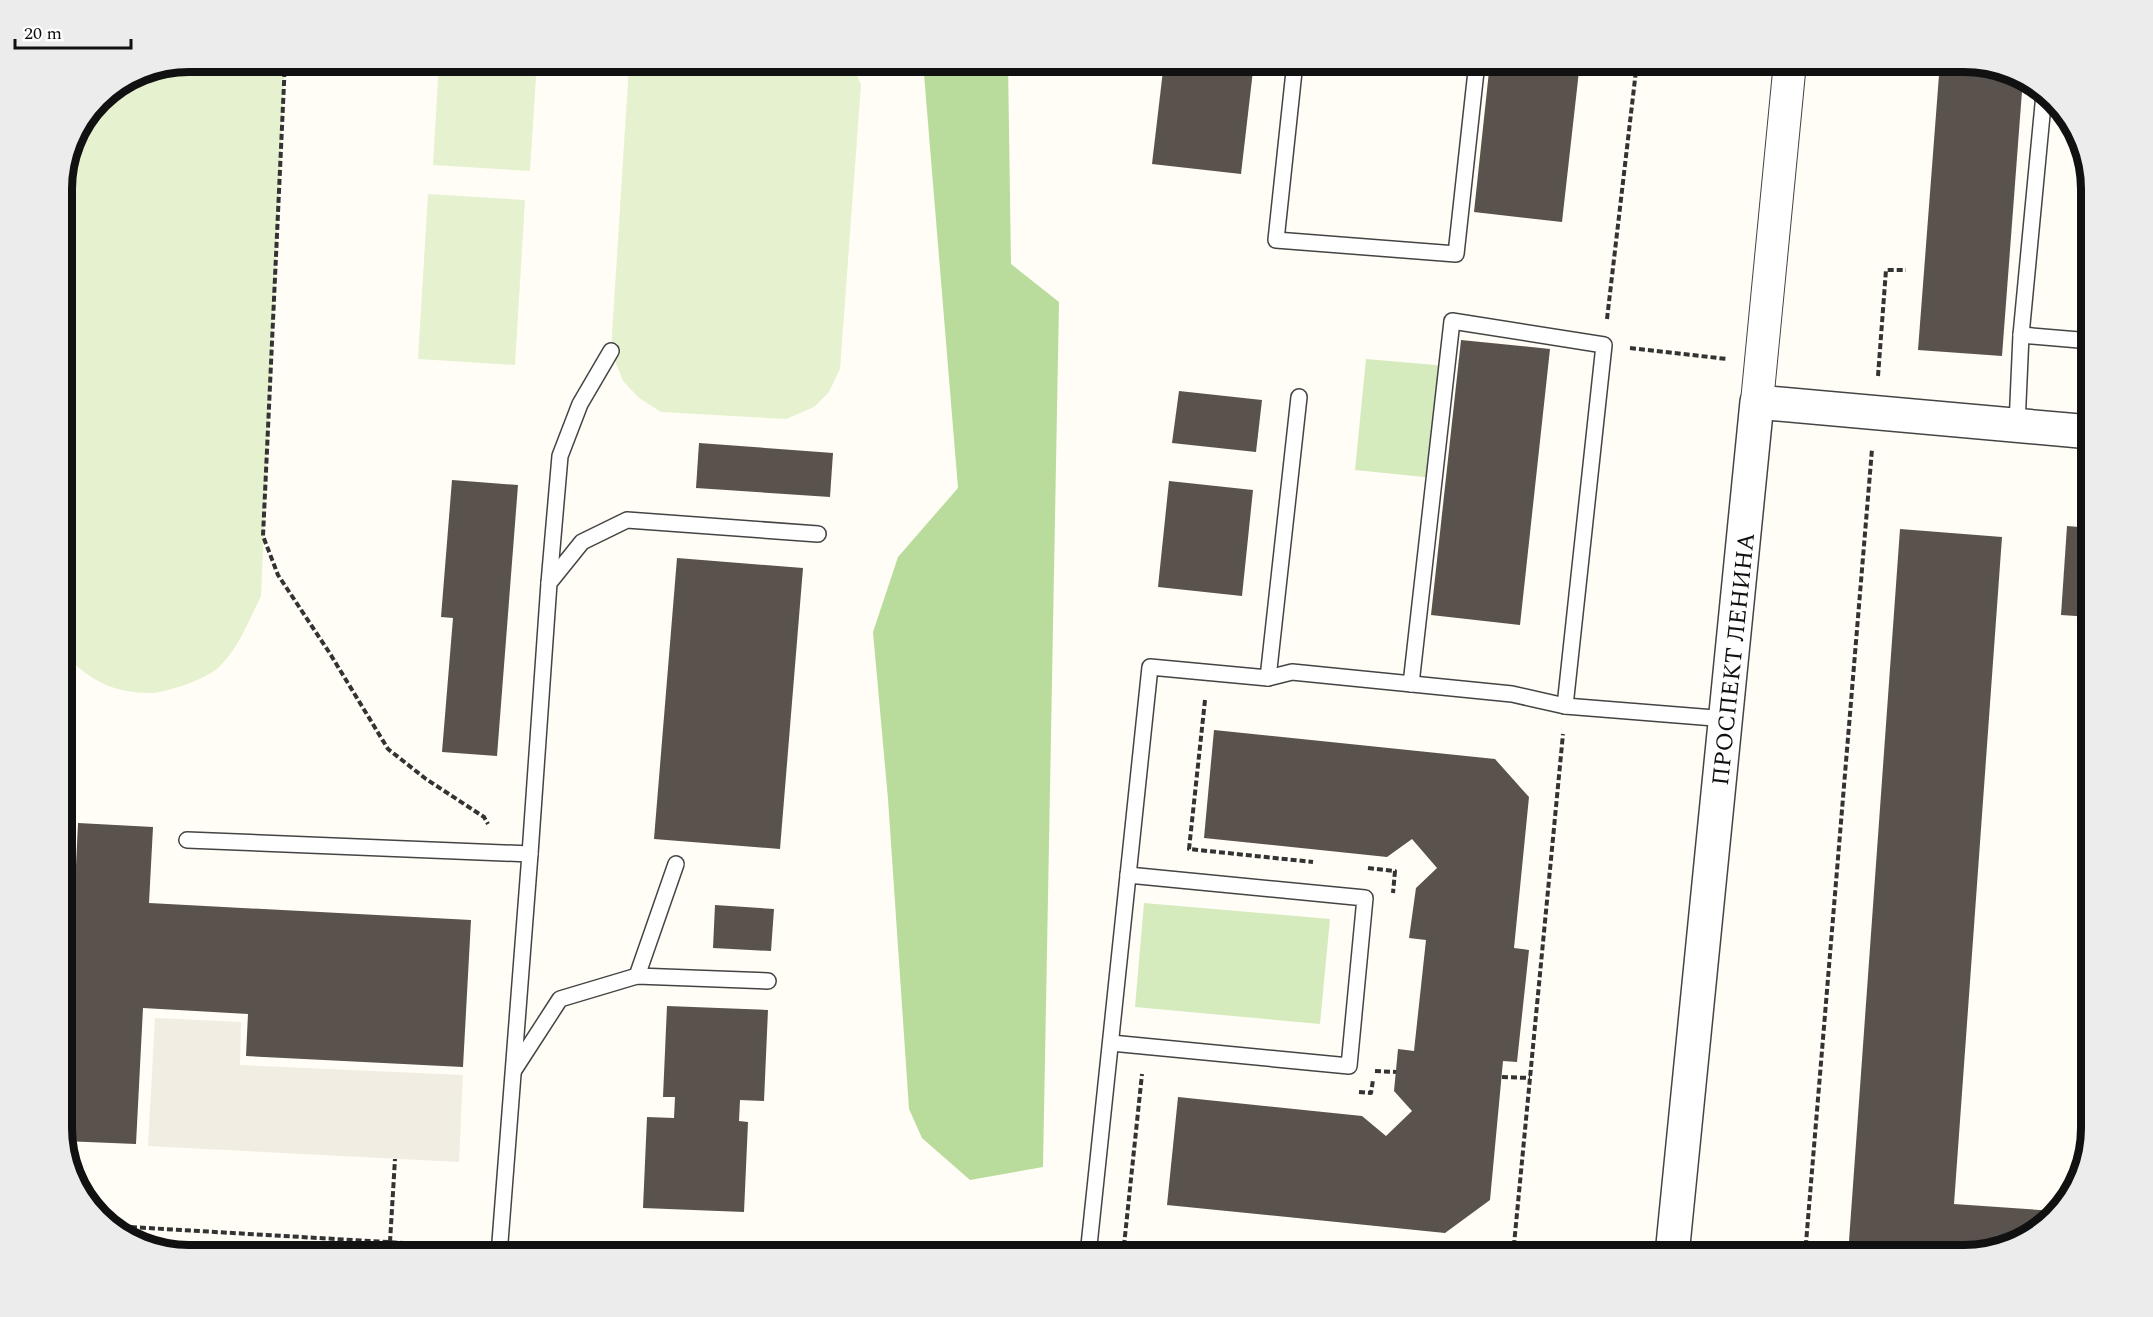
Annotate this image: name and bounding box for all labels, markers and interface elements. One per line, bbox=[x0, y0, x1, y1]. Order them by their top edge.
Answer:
scale bar bbox=[15, 12, 130, 50]
text: 20 m bbox=[24, 20, 62, 47]
street label: ПРОСПЕКТ ЛЕНИНА bbox=[1703, 531, 1765, 787]

